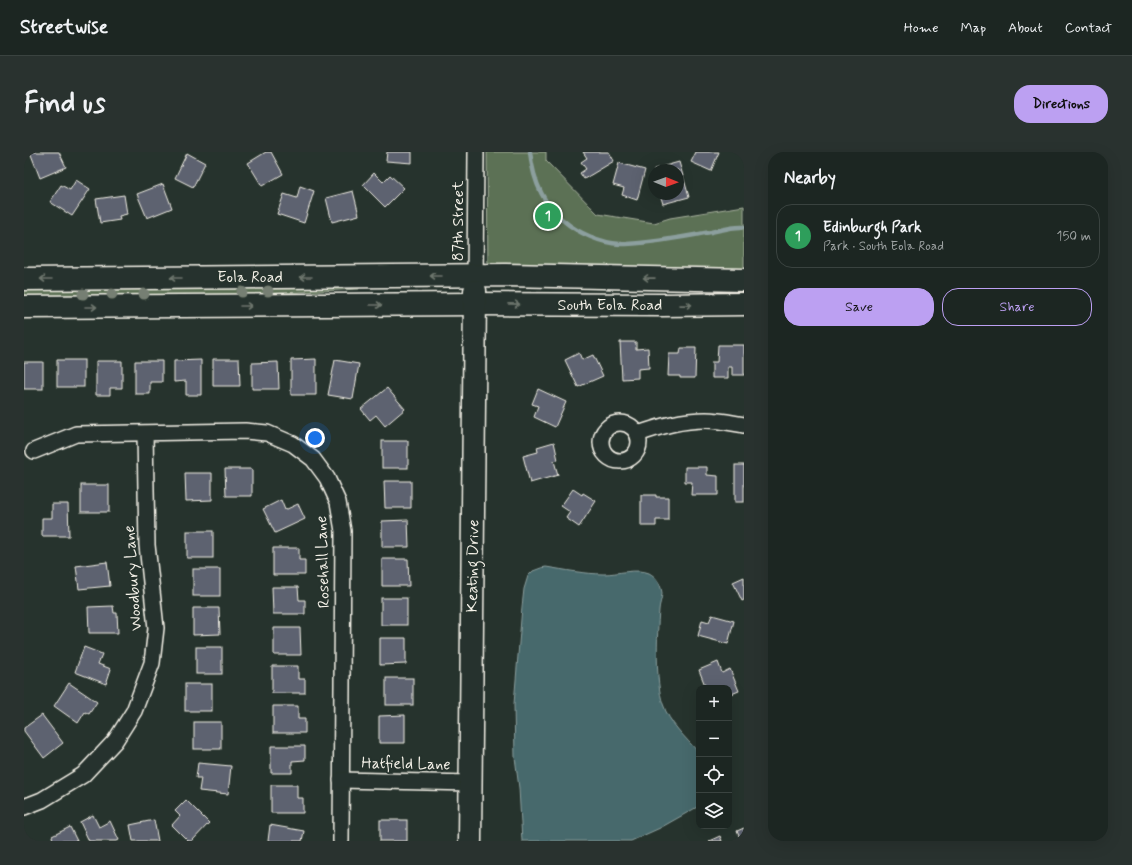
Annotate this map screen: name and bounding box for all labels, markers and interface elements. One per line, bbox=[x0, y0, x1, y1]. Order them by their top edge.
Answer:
text: Streetwise bbox=[20, 15, 108, 40]
text: Home bbox=[904, 19, 938, 37]
text: Map bbox=[960, 19, 986, 37]
text: About bbox=[1008, 19, 1043, 37]
text: Contact bbox=[1065, 19, 1112, 37]
button: Directions bbox=[1014, 85, 1108, 123]
text: Find us bbox=[24, 86, 105, 123]
north arrow bbox=[648, 164, 684, 200]
text: Nearby bbox=[784, 167, 836, 189]
street label: 87th Street bbox=[448, 180, 469, 261]
pin: 1 bbox=[535, 201, 561, 231]
text: Edinburgh Park bbox=[823, 218, 921, 238]
text: 1 bbox=[795, 228, 801, 245]
text: 150 m bbox=[1057, 228, 1091, 245]
text: Park · South Eola Road bbox=[823, 238, 944, 255]
street label: Eola Road bbox=[217, 267, 283, 288]
one-way arrow bbox=[430, 272, 443, 280]
one-way arrow bbox=[300, 273, 313, 281]
one-way arrow bbox=[170, 274, 183, 282]
one-way arrow bbox=[643, 274, 656, 282]
one-way arrow bbox=[40, 275, 53, 283]
button: Save bbox=[784, 288, 934, 326]
button: Share bbox=[942, 288, 1092, 326]
street label: South Eola Road bbox=[558, 295, 662, 316]
one-way arrow bbox=[507, 300, 520, 308]
one-way arrow bbox=[369, 301, 382, 309]
one-way arrow bbox=[679, 301, 692, 309]
one-way arrow bbox=[239, 302, 252, 310]
one-way arrow bbox=[84, 303, 97, 311]
your location bbox=[305, 428, 325, 448]
street label: Rosehall Lane bbox=[311, 515, 335, 609]
street label: Keating Drive bbox=[462, 519, 485, 613]
street label: Woodbury Lane bbox=[119, 525, 147, 631]
map controls bbox=[696, 685, 732, 829]
button: + bbox=[696, 685, 732, 721]
button: − bbox=[696, 721, 732, 757]
street label: Hatfield Lane bbox=[361, 753, 451, 775]
button: locate bbox=[696, 757, 732, 793]
button: layers bbox=[696, 793, 732, 829]

